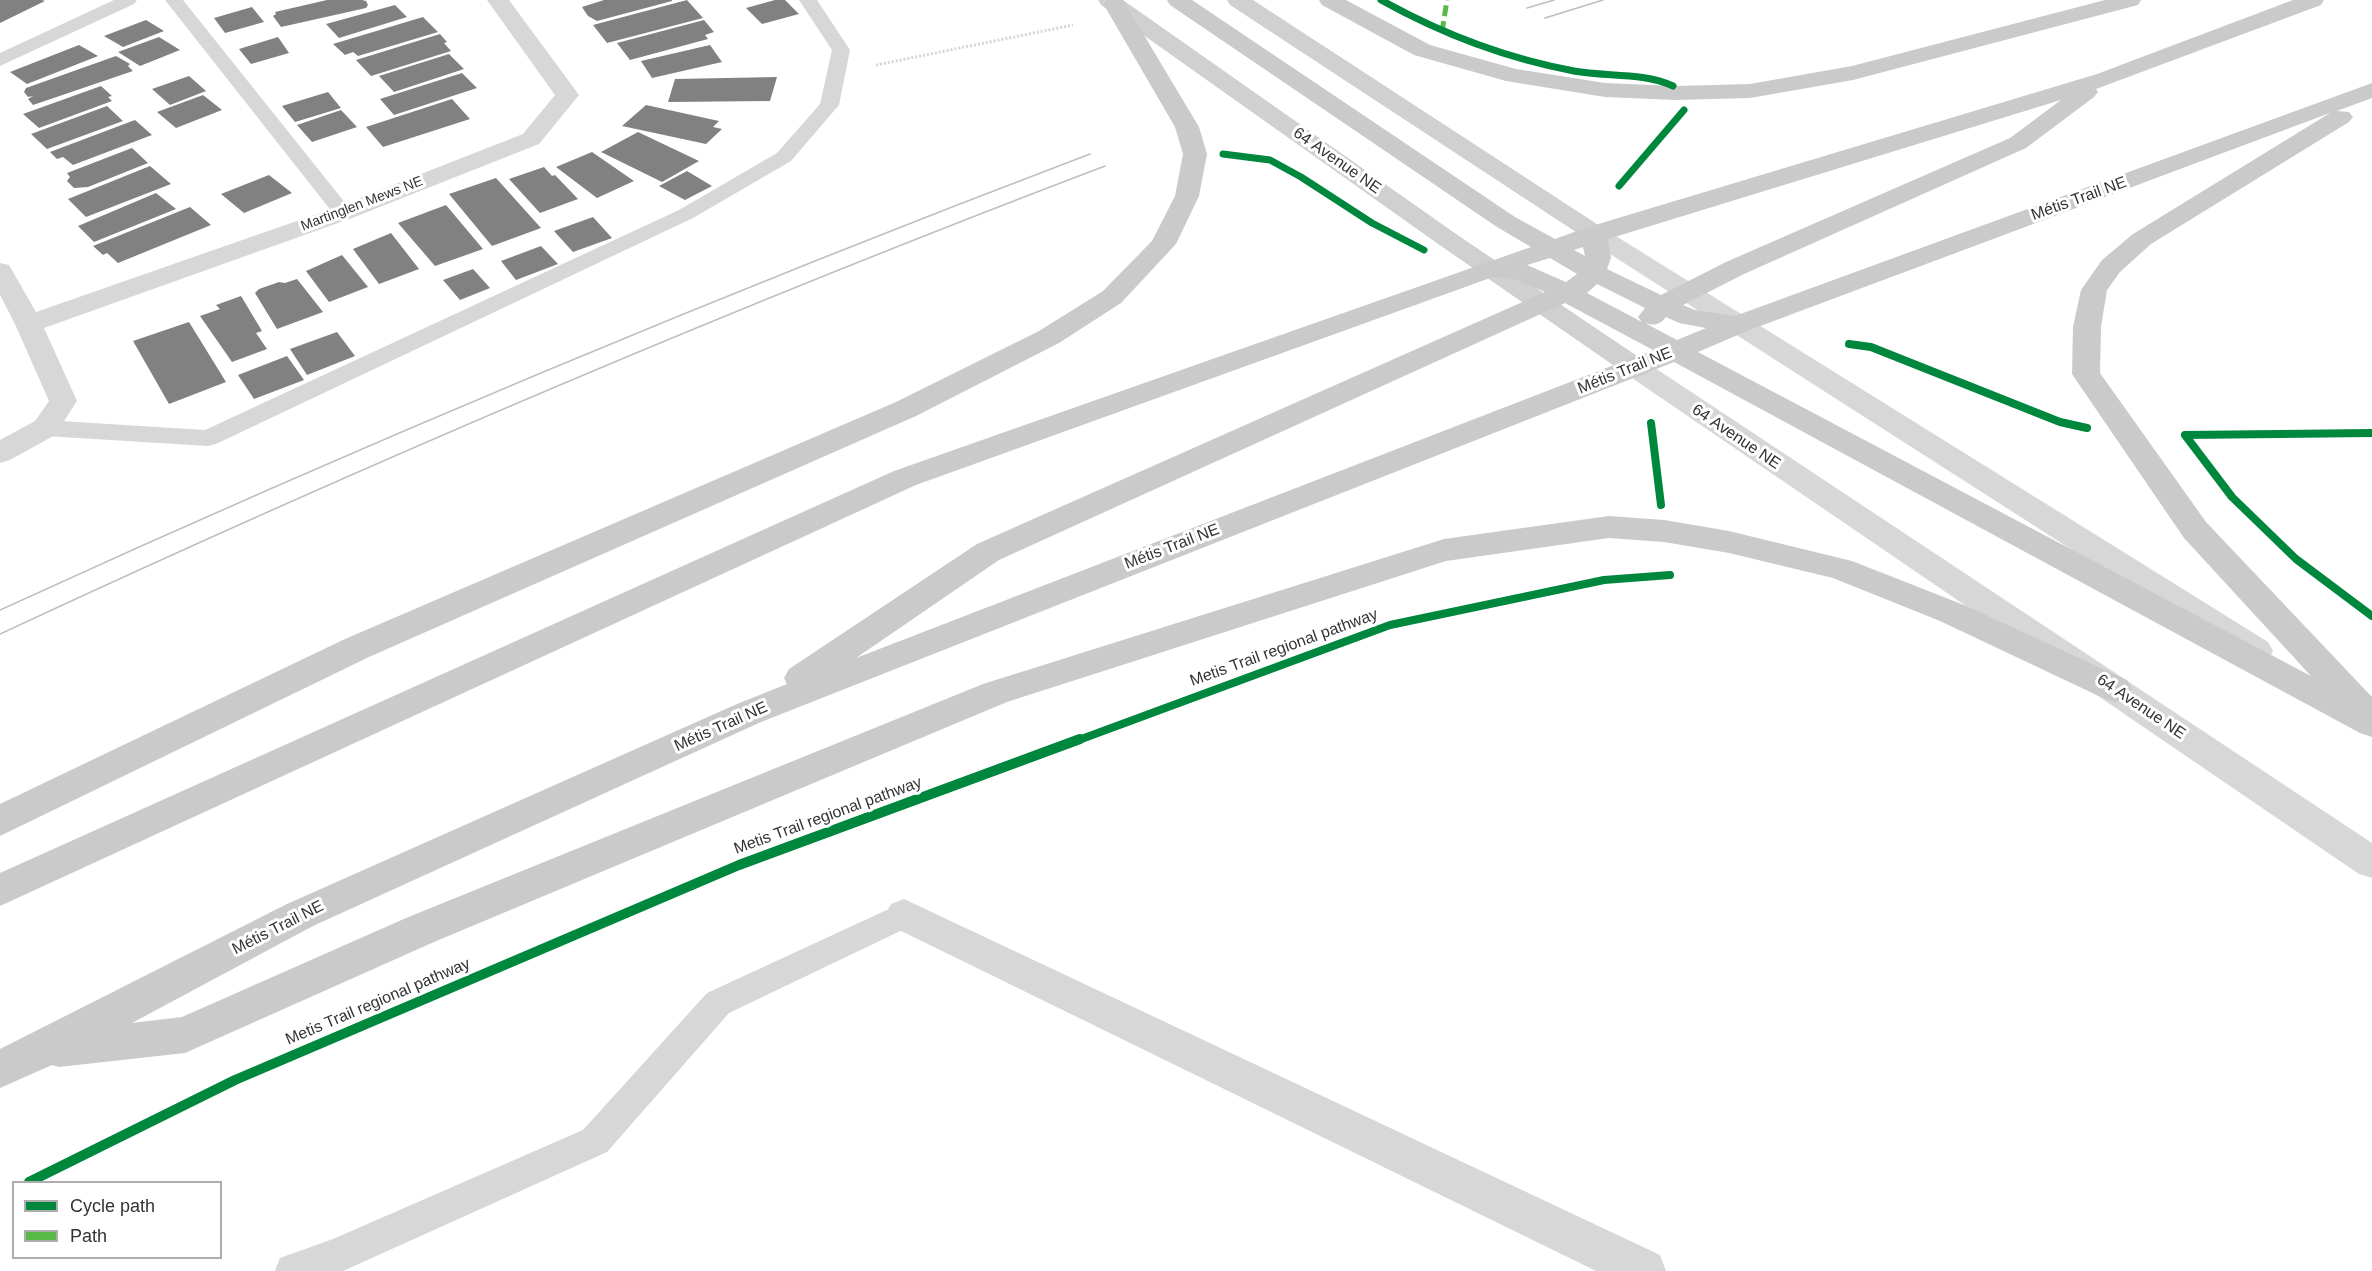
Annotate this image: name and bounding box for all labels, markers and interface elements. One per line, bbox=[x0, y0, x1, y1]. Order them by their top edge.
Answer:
street label: 64 Avenue NE bbox=[1289, 124, 1385, 198]
street label: Martinglen Mews NE bbox=[299, 173, 425, 235]
street label: Métis Trail NE bbox=[2029, 173, 2129, 225]
street label: Métis Trail NE bbox=[1575, 343, 1675, 399]
street label: 64 Avenue NE bbox=[1688, 400, 1784, 474]
street label: Métis Trail NE bbox=[1122, 520, 1222, 574]
street label: Metis Trail regional pathway bbox=[1187, 605, 1381, 691]
street label: 64 Avenue NE bbox=[2093, 670, 2189, 744]
street label: Métis Trail NE bbox=[671, 698, 771, 756]
street label: Metis Trail regional pathway bbox=[731, 773, 925, 859]
street label: Métis Trail NE bbox=[229, 897, 327, 959]
street label: Metis Trail regional pathway bbox=[283, 954, 473, 1050]
legend bbox=[12, 1181, 222, 1259]
text: Cycle path bbox=[70, 1196, 155, 1216]
text: Path bbox=[70, 1226, 107, 1246]

